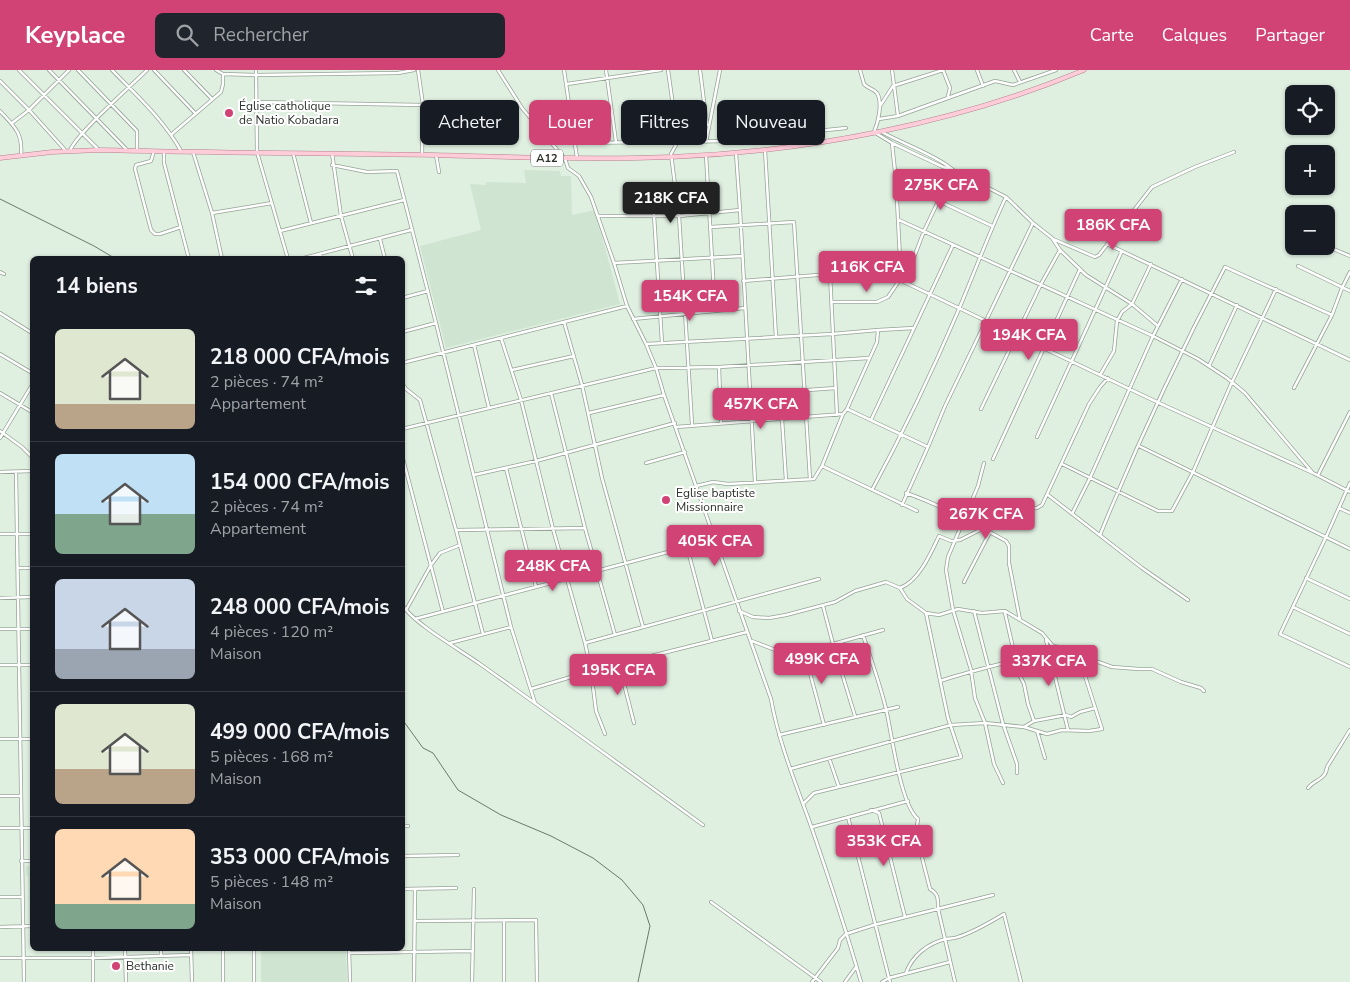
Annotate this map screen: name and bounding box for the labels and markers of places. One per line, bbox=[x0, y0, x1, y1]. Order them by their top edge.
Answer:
place label: Église catholique de Natio Kobadara bbox=[239, 98, 339, 128]
marker: Église catholique de Natio Kobadara bbox=[223, 107, 235, 119]
pin: 275K CFA bbox=[889, 168, 993, 211]
pin: 218K CFA bbox=[619, 182, 723, 224]
pin: 186K CFA bbox=[1061, 208, 1165, 251]
pin: 116K CFA bbox=[815, 250, 919, 293]
pin: 154K CFA bbox=[638, 280, 742, 322]
pin: 194K CFA bbox=[977, 318, 1081, 361]
pin: 457K CFA bbox=[709, 388, 813, 430]
place label: Eglise baptiste Missionnaire bbox=[676, 485, 755, 515]
marker: Eglise baptiste Missionnaire bbox=[660, 494, 672, 506]
pin: 267K CFA bbox=[934, 498, 1038, 540]
pin: 405K CFA bbox=[663, 524, 767, 567]
pin: 248K CFA bbox=[501, 550, 605, 592]
pin: 499K CFA bbox=[770, 642, 874, 685]
pin: 337K CFA bbox=[997, 644, 1101, 687]
pin: 195K CFA bbox=[566, 654, 670, 696]
pin: 353K CFA bbox=[832, 824, 936, 867]
place label: Bethanie bbox=[126, 958, 174, 974]
marker: Bethanie bbox=[110, 960, 122, 972]

